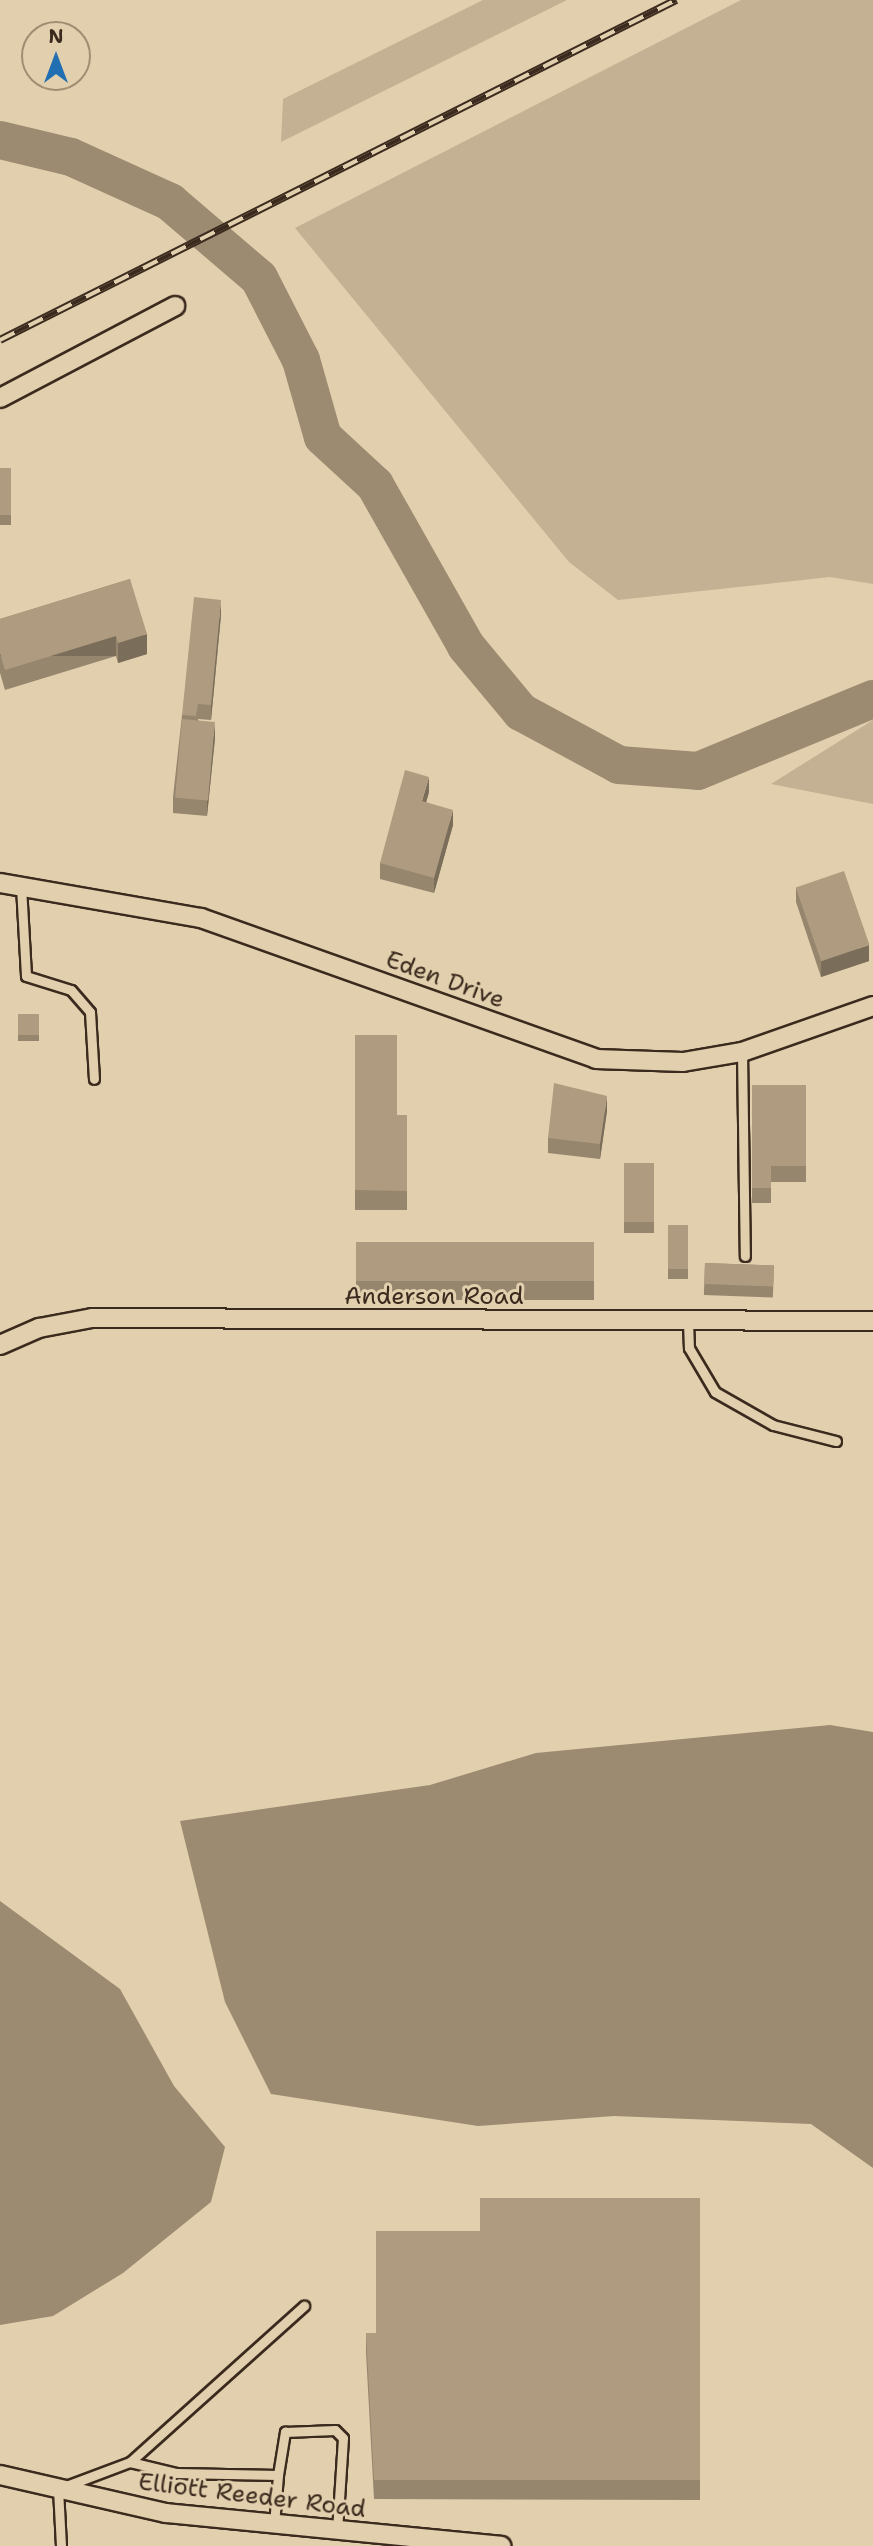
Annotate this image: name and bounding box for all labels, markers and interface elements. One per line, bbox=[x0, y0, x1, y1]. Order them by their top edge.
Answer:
north arrow bbox=[21, 21, 91, 91]
text: N bbox=[48, 24, 64, 49]
street label: Eden Drive bbox=[382, 945, 508, 1015]
street label: Anderson Road bbox=[344, 1283, 524, 1311]
street label: Elliott Reeder Road bbox=[137, 2468, 367, 2524]

